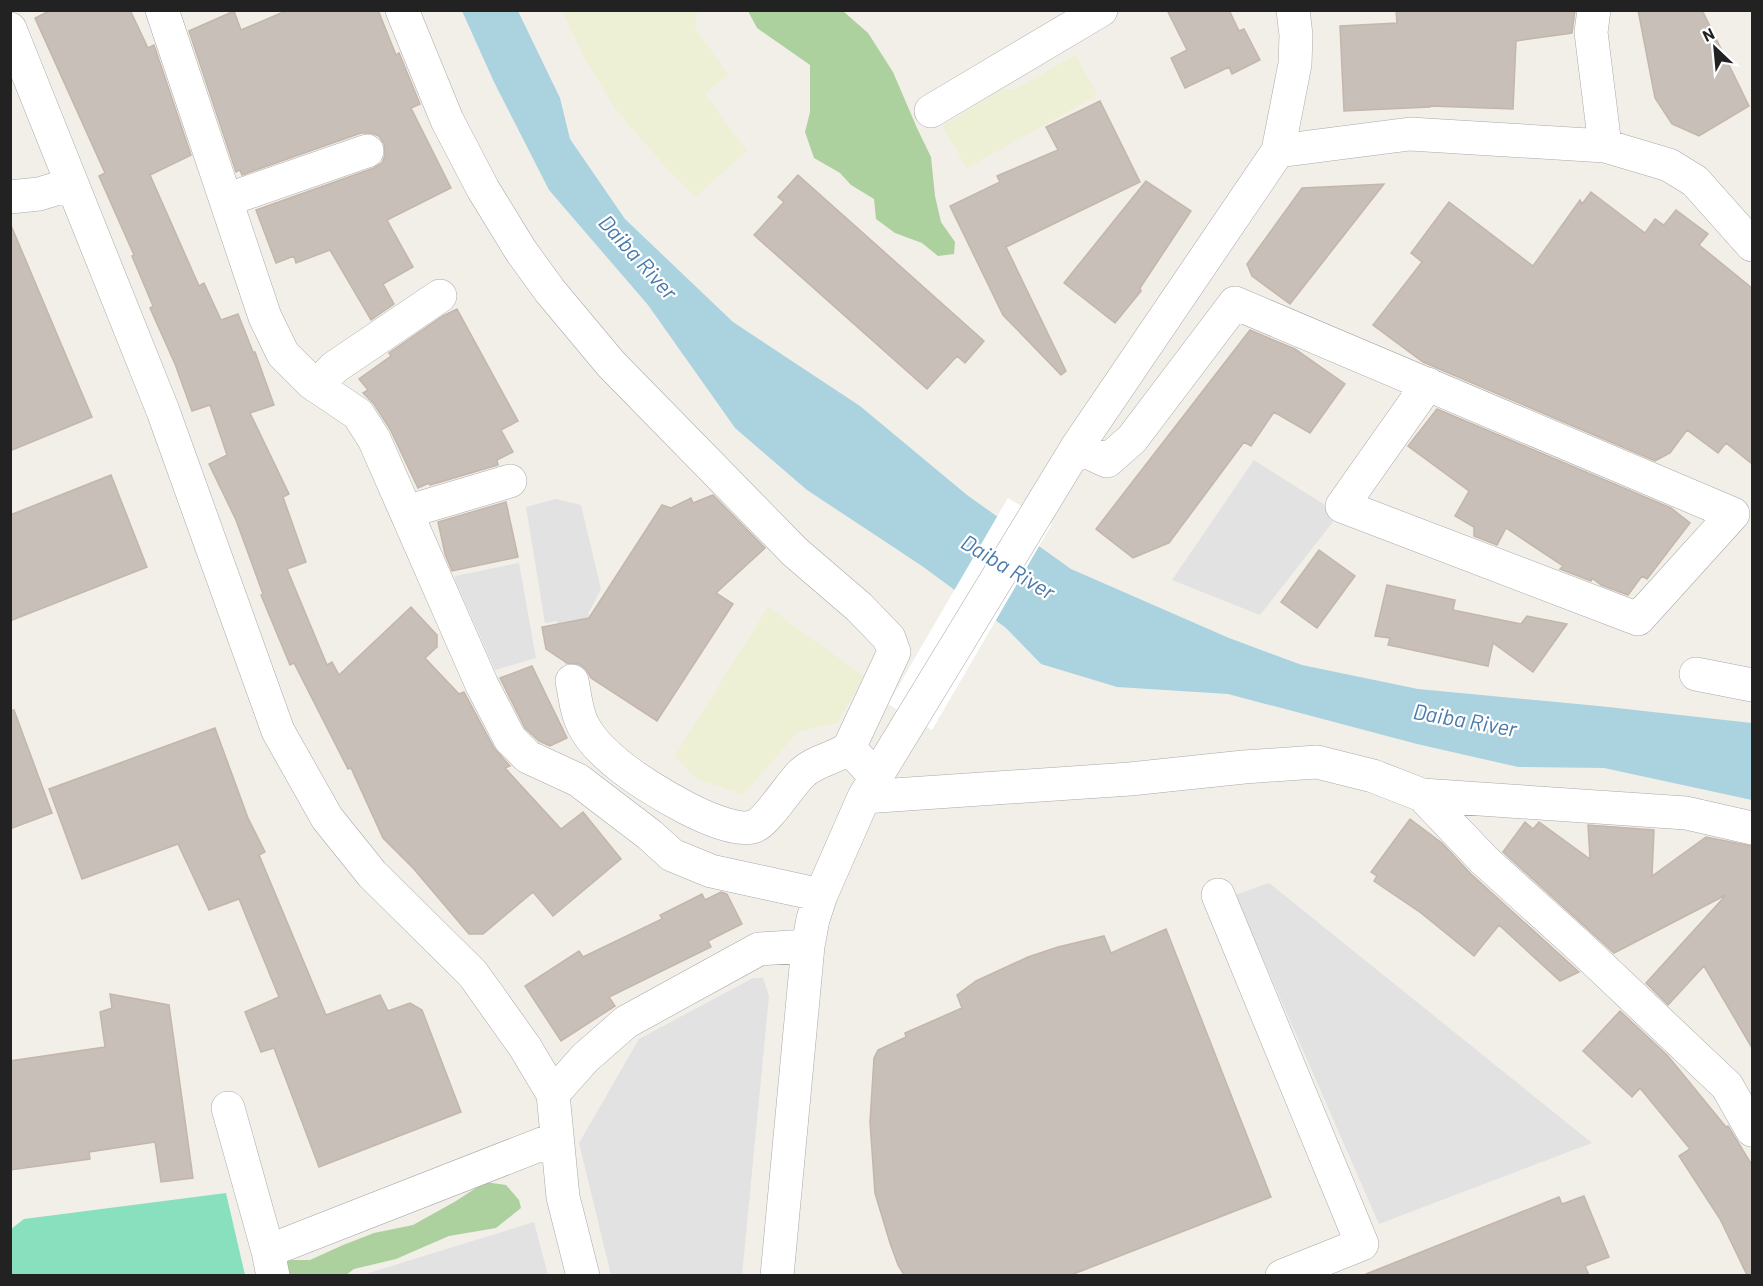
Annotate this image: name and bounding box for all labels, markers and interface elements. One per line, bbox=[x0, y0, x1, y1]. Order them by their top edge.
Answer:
north arrow bbox=[1685, 18, 1745, 78]
text: N bbox=[1699, 23, 1717, 45]
water label: Daiba River bbox=[594, 209, 684, 305]
water label: Daiba River bbox=[957, 528, 1061, 605]
water label: Daiba River bbox=[1411, 697, 1520, 741]

